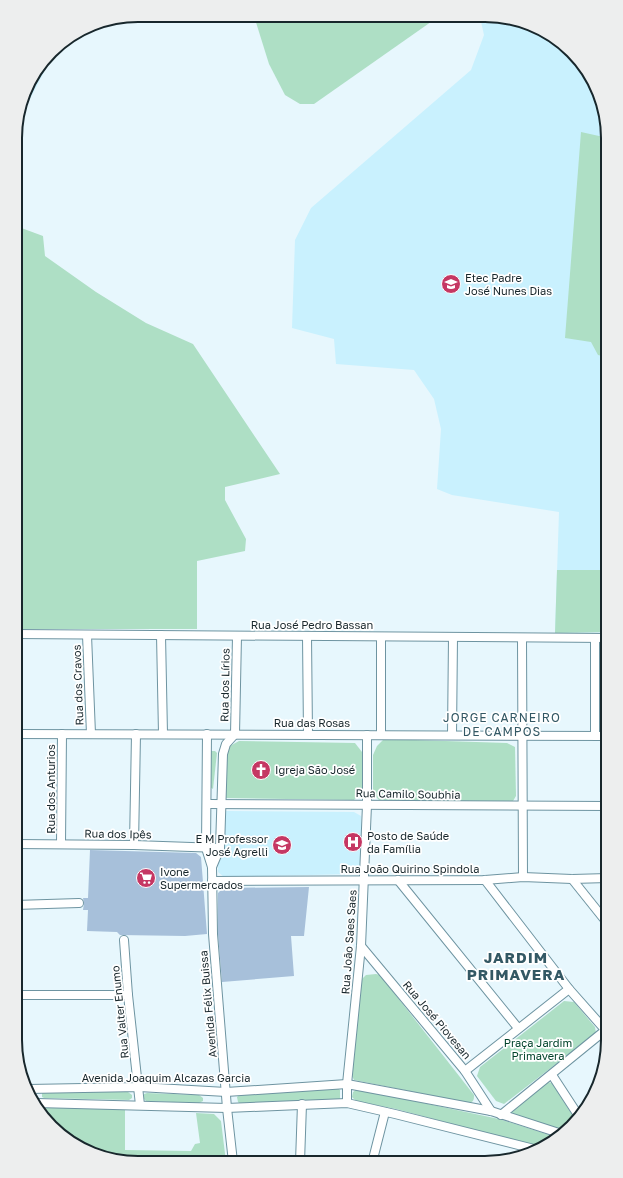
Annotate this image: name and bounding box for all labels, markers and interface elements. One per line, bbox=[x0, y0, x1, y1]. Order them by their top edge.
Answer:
place label: Etec Padre José Nunes Dias bbox=[465, 271, 552, 297]
school or university icon: Etec Padre José Nunes Dias bbox=[440, 273, 462, 295]
street label: Rua José Pedro Bassan bbox=[251, 618, 373, 631]
street label: Rua dos Cravos bbox=[70, 644, 85, 726]
street label: Rua dos Lírios bbox=[217, 648, 232, 722]
district label: JORGE CARNEIRO DE CAMPOS bbox=[443, 710, 561, 739]
street label: Rua das Rosas bbox=[274, 716, 350, 729]
street label: Rua dos Anturios bbox=[44, 744, 57, 834]
church icon: Igreja São José bbox=[250, 759, 272, 781]
place label: Igreja São José bbox=[275, 763, 355, 776]
street label: Rua Camilo Soubhia bbox=[355, 786, 461, 801]
street label: Rua dos Ipês bbox=[84, 826, 152, 841]
place label: Posto de Saúde da Família bbox=[367, 829, 449, 855]
hospital icon: Posto de Saúde da Família bbox=[342, 831, 364, 853]
place label: E M Professor José Agrelli bbox=[196, 832, 269, 858]
school or university icon: E M Professor José Agrelli bbox=[271, 834, 293, 856]
street label: Rua João Quirino Spindola bbox=[341, 862, 479, 875]
place label: Ivone Supermercados bbox=[160, 865, 243, 891]
supermarket icon: Ivone Supermercados bbox=[135, 867, 157, 889]
street label: Rua João Saes Saes bbox=[338, 889, 359, 995]
district label: JARDIM PRIMAVERA bbox=[467, 948, 565, 983]
street label: Avenida Félix Buissa bbox=[196, 950, 219, 1058]
street label: Rua Valter Enumo bbox=[108, 965, 131, 1059]
street label: Rua José Piovesan bbox=[401, 978, 474, 1061]
park label: Praça Jardim Primavera bbox=[504, 1036, 572, 1062]
street label: Avenida Joaquim Alcazas Garcia bbox=[82, 1071, 250, 1084]

